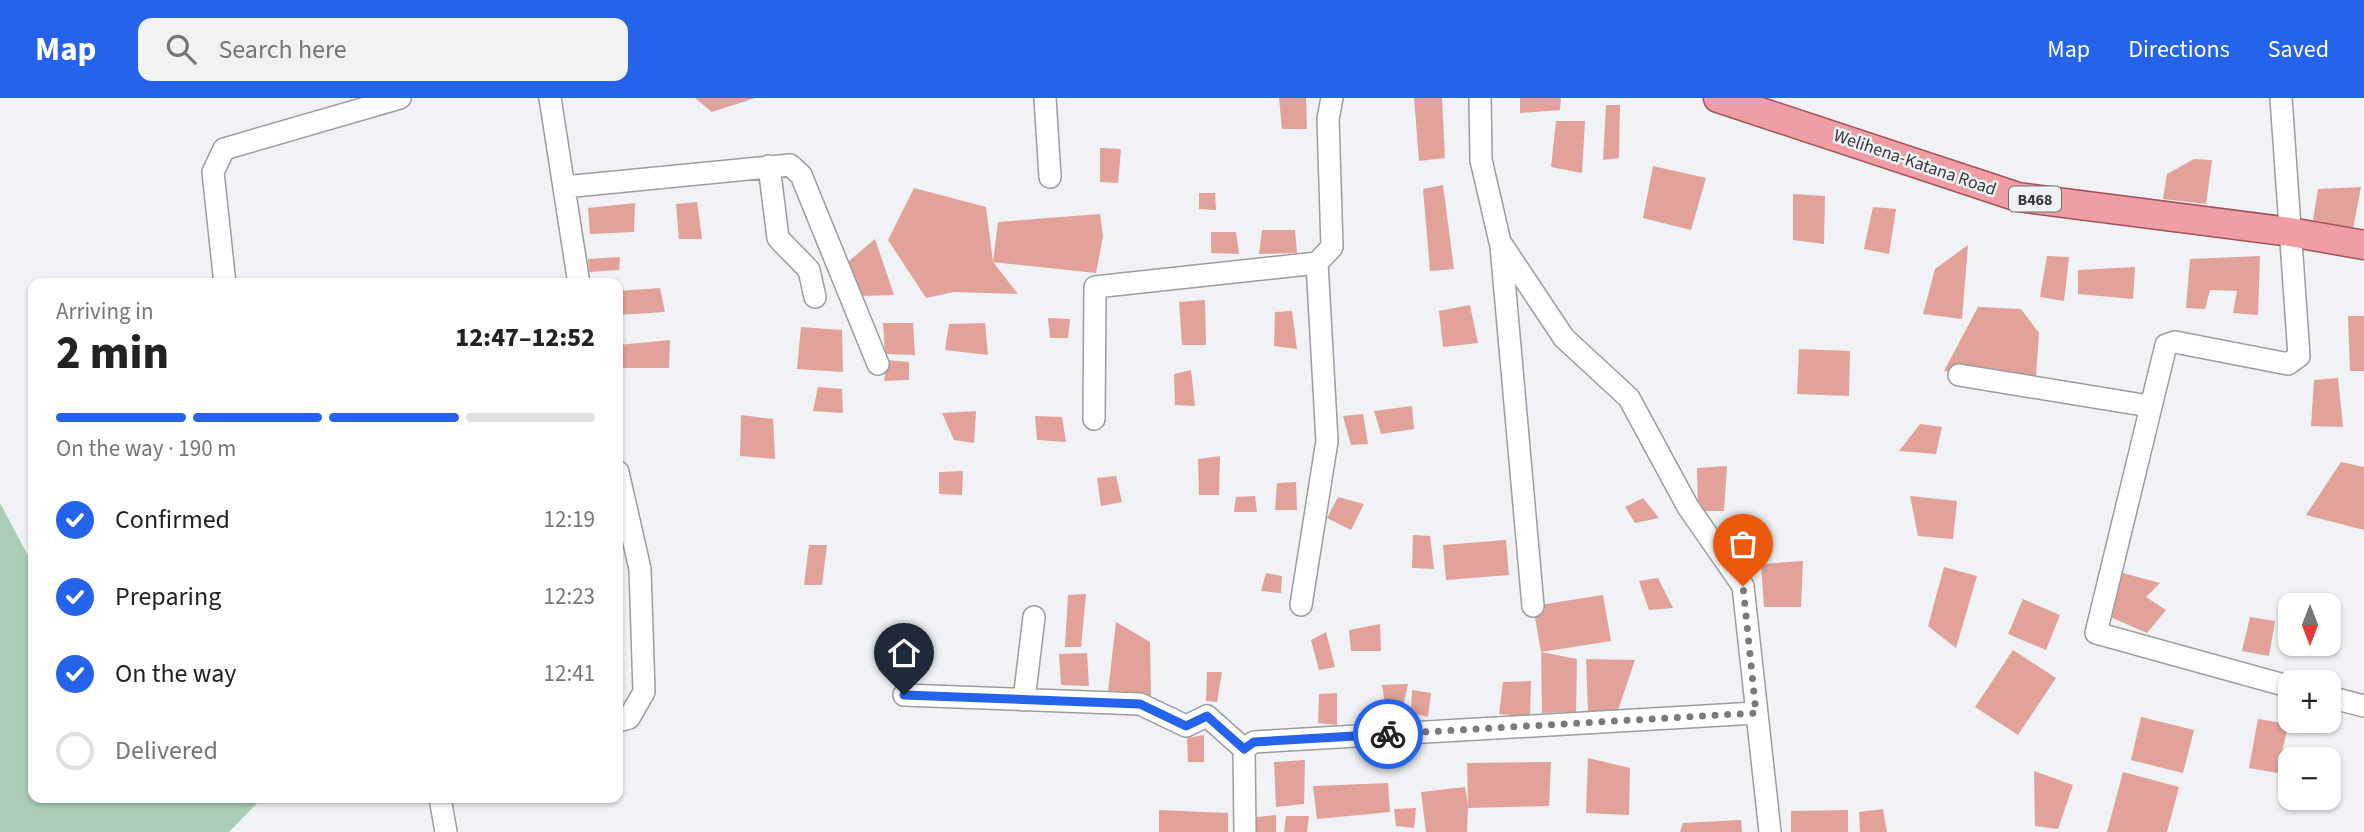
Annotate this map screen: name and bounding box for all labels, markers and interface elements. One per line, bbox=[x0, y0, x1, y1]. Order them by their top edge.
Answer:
search box bbox=[138, 18, 628, 81]
text: Map bbox=[35, 26, 96, 73]
icon: search bbox=[162, 30, 200, 68]
text: Search here bbox=[218, 31, 347, 68]
text: Map bbox=[2047, 32, 2090, 67]
text: Directions bbox=[2128, 32, 2230, 67]
text: Saved bbox=[2268, 32, 2329, 67]
street label: Welihena-Katana Road bbox=[1830, 123, 2000, 202]
road number: B468 bbox=[2009, 186, 2061, 212]
text: Arriving in bbox=[56, 295, 154, 328]
text: 12:47–12:52 bbox=[455, 319, 595, 356]
text: 2 min bbox=[56, 321, 169, 386]
text: On the way · 190 m bbox=[56, 432, 236, 465]
icon: check bbox=[56, 501, 94, 539]
text: Confirmed bbox=[115, 501, 230, 538]
text: 12:19 bbox=[544, 503, 595, 536]
pin bbox=[1713, 514, 1773, 586]
icon: bag bbox=[1724, 525, 1762, 563]
icon: check bbox=[56, 578, 94, 616]
text: Preparing bbox=[115, 578, 221, 615]
text: 12:23 bbox=[544, 580, 595, 613]
north arrow bbox=[2278, 593, 2342, 656]
map controls bbox=[2278, 593, 2341, 810]
pin bbox=[874, 623, 934, 695]
icon: home bbox=[885, 634, 923, 672]
icon: check bbox=[56, 655, 94, 693]
text: On the way bbox=[115, 655, 236, 692]
text: 12:41 bbox=[544, 657, 595, 690]
button: + bbox=[2278, 670, 2341, 733]
courier bbox=[1353, 699, 1423, 769]
icon: bike bbox=[1369, 715, 1407, 753]
text: Delivered bbox=[115, 732, 218, 769]
button: − bbox=[2278, 747, 2341, 810]

